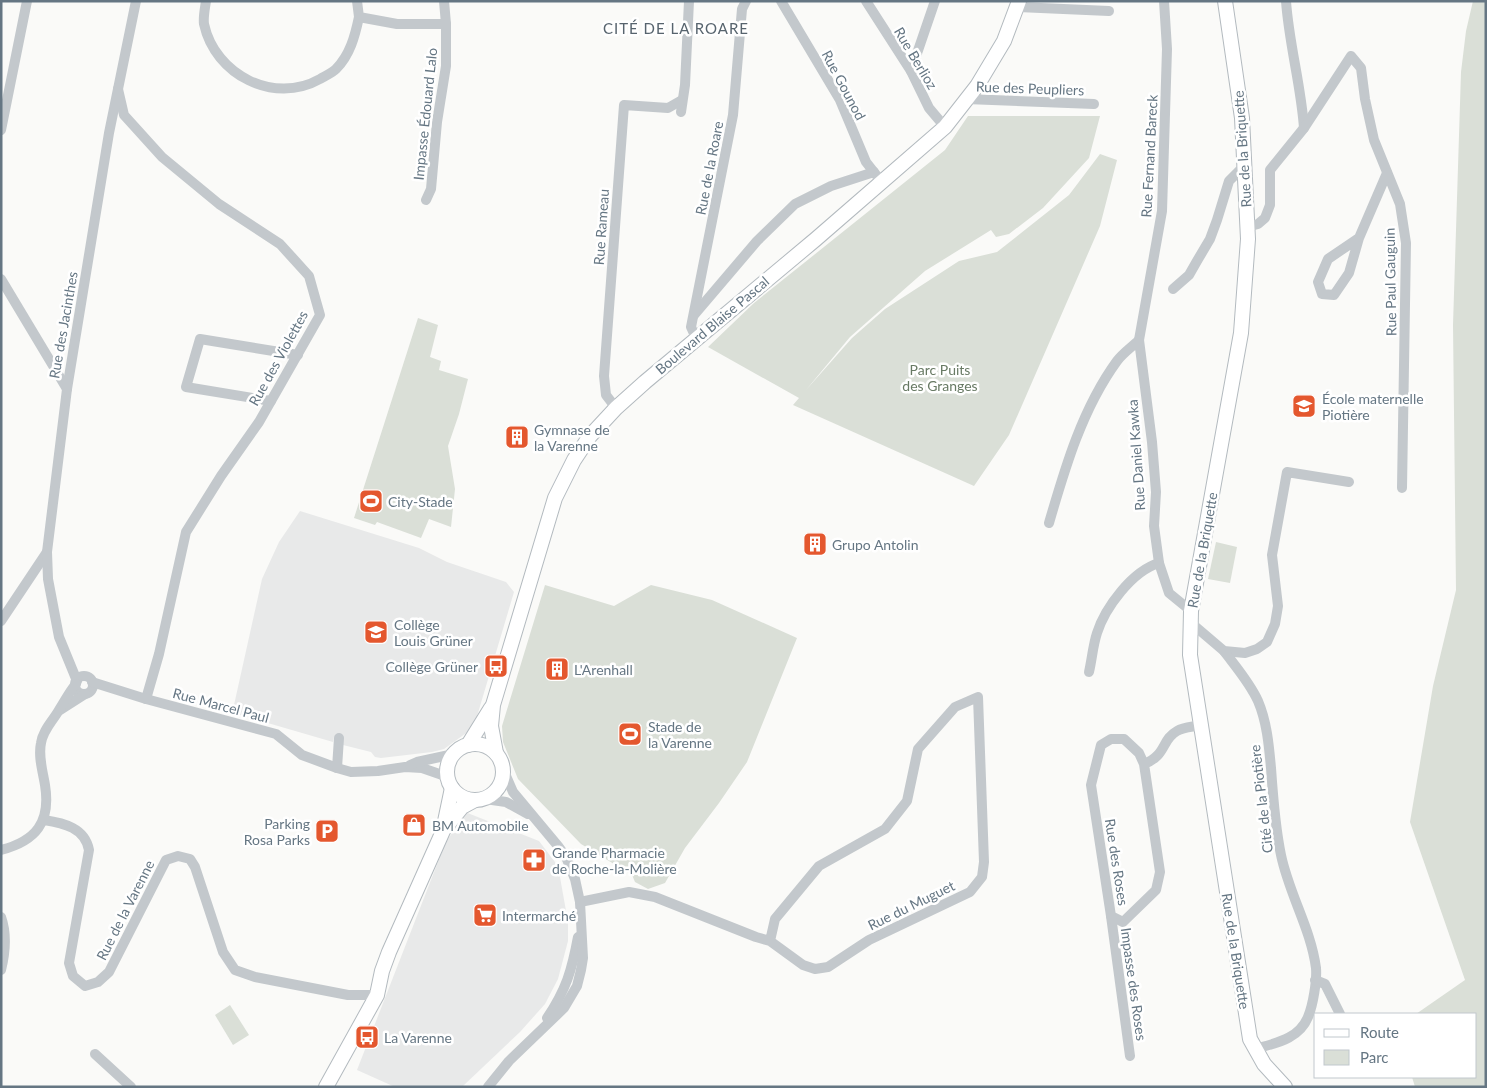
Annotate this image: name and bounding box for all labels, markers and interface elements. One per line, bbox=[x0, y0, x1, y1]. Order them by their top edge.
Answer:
district label: CITÉ DE LA ROARE bbox=[603, 19, 749, 37]
street label: Rue Berlioz bbox=[891, 24, 941, 92]
street label: Impasse Édouard Lalo bbox=[410, 47, 440, 181]
street label: Rue Gounod bbox=[818, 47, 870, 123]
street label: Rue des Peupliers bbox=[976, 78, 1084, 98]
street label: Rue de la Briquette bbox=[1229, 90, 1255, 208]
street label: Rue Fernand Bareck bbox=[1137, 93, 1161, 218]
street label: Rue de la Roare bbox=[692, 120, 726, 216]
street label: Rue Rameau bbox=[590, 188, 612, 266]
street label: Rue Paul Gauguin bbox=[1381, 228, 1399, 336]
street label: Rue des Jacinthes bbox=[45, 270, 81, 380]
street label: Boulevard Blaise Pascal bbox=[652, 272, 772, 378]
street label: Rue des Violettes bbox=[245, 308, 311, 408]
park label: Parc Puits des Granges bbox=[902, 361, 978, 394]
place label: École maternelle Piotière bbox=[1322, 390, 1424, 423]
school or university icon: École maternelle Piotière bbox=[1291, 393, 1317, 419]
street label: Rue Daniel Kawka bbox=[1124, 399, 1148, 511]
place label: Gymnase de la Varenne bbox=[534, 421, 610, 454]
building icon: Gymnase de la Varenne bbox=[504, 424, 530, 450]
sports icon: City-Stade bbox=[358, 488, 384, 514]
street label: Rue de la Briquette bbox=[1183, 491, 1221, 609]
place label: City-Stade bbox=[388, 493, 453, 510]
building icon: Grupo Antolin bbox=[802, 531, 828, 557]
place label: Grupo Antolin bbox=[832, 536, 918, 553]
place label: Collège Louis Grüner bbox=[394, 616, 473, 649]
school or university icon: Collège Louis Grüner bbox=[363, 619, 389, 645]
bus stop icon: Collège Grüner bbox=[483, 653, 509, 679]
building icon: L'Arenhall bbox=[544, 656, 570, 682]
place label: Collège Grüner bbox=[385, 658, 478, 675]
place label: L'Arenhall bbox=[574, 661, 633, 678]
street label: Rue Marcel Paul bbox=[171, 684, 271, 726]
place label: Stade de la Varenne bbox=[648, 718, 712, 751]
sports icon: Stade de la Varenne bbox=[617, 721, 643, 747]
street label: Cité de la Piotière bbox=[1246, 744, 1276, 854]
shop icon: BM Automobile bbox=[401, 812, 427, 838]
place label: Parking Rosa Parks bbox=[244, 815, 310, 848]
place label: BM Automobile bbox=[432, 817, 529, 834]
street label: Rue des Roses bbox=[1102, 817, 1132, 907]
parking icon: Parking Rosa Parks bbox=[314, 818, 340, 844]
place label: Grande Pharmacie de Roche-la-Molière bbox=[552, 844, 677, 877]
pharmacy icon: Grande Pharmacie de Roche-la-Molière bbox=[521, 847, 547, 873]
street label: Rue de la Varenne bbox=[92, 857, 158, 963]
street label: Rue du Muguet bbox=[865, 877, 957, 933]
street label: Rue de la Briquette bbox=[1218, 892, 1254, 1010]
supermarket icon: Intermarché bbox=[472, 902, 498, 928]
place label: Intermarché bbox=[502, 907, 576, 924]
street label: Impasse des Roses bbox=[1118, 926, 1150, 1042]
legend bbox=[1314, 1013, 1477, 1078]
text: Route bbox=[1360, 1023, 1399, 1041]
bus stop icon: La Varenne bbox=[354, 1024, 380, 1050]
place label: La Varenne bbox=[384, 1029, 452, 1046]
text: Parc bbox=[1360, 1048, 1389, 1066]

